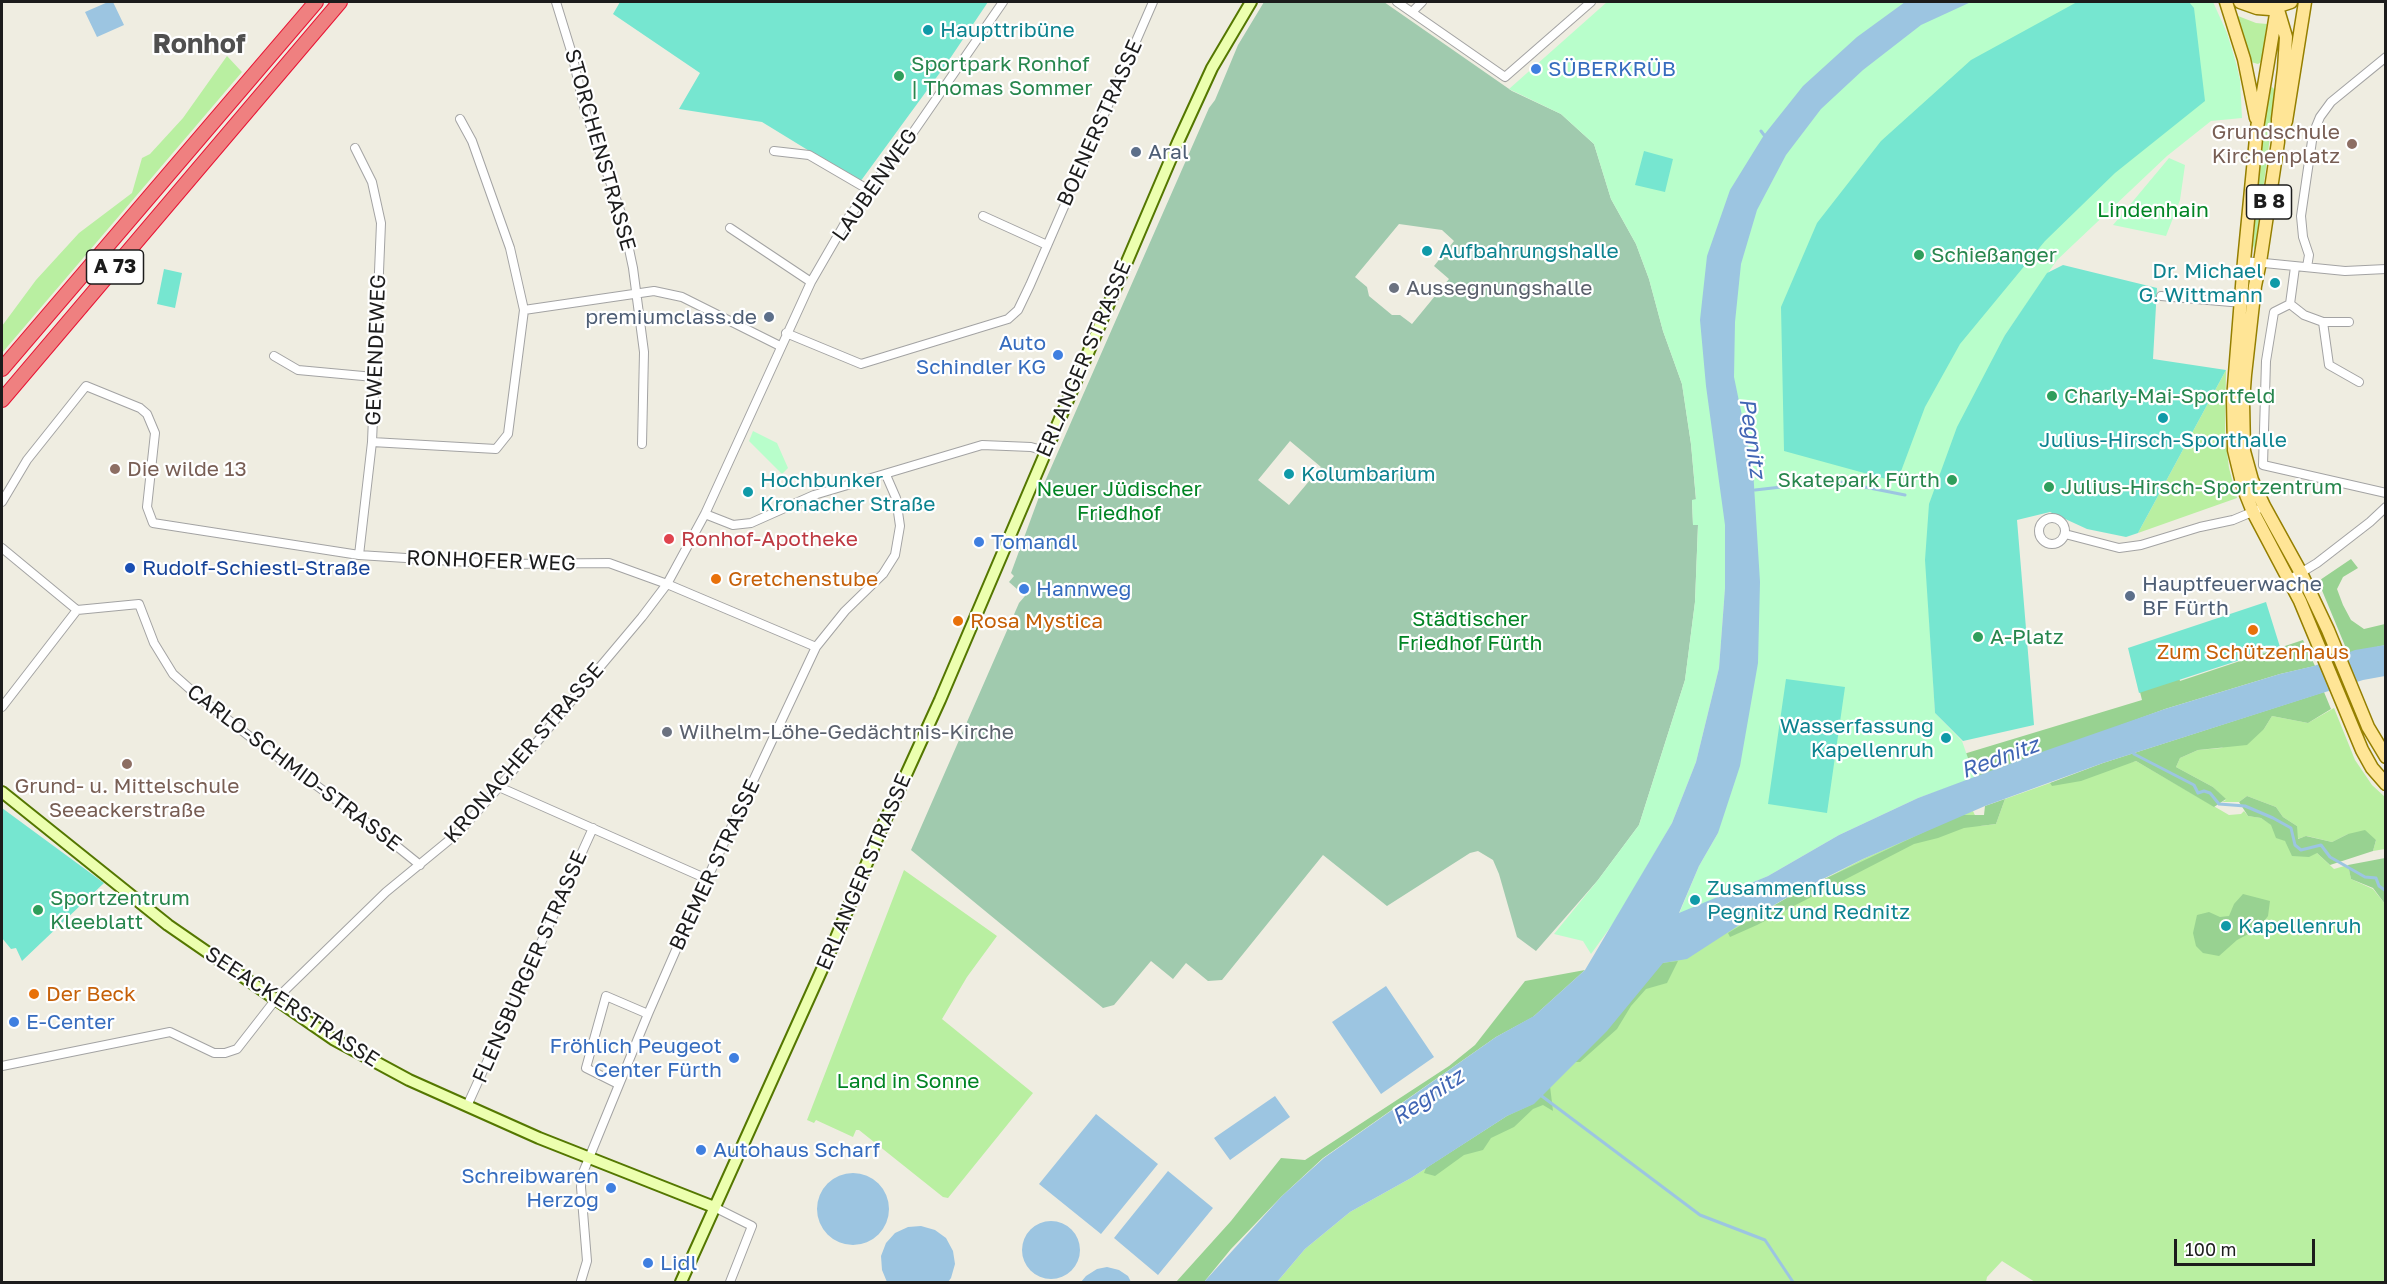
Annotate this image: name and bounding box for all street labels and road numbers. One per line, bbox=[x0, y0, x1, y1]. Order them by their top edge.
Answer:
street label: BOENERSTRASSE bbox=[1052, 36, 1148, 210]
street label: STORCHENSTRASSE bbox=[559, 46, 641, 254]
street label: LAUBENWEG bbox=[827, 124, 923, 246]
road number: B 8 bbox=[2246, 185, 2292, 219]
road number: A 73 bbox=[86, 250, 144, 284]
street label: ERLANGER STRASSE bbox=[1031, 257, 1137, 461]
street label: GEWENDEWEG bbox=[361, 274, 391, 426]
street label: RONHOFER WEG bbox=[406, 545, 576, 577]
street label: KRONACHER STRASSE bbox=[439, 658, 609, 848]
street label: CARLO-SCHMID-STRASSE bbox=[182, 679, 406, 857]
street label: ERLANGER STRASSE bbox=[811, 770, 917, 974]
street label: BREMER STRASSE bbox=[664, 776, 766, 954]
street label: FLENSBURGER STRASSE bbox=[467, 847, 593, 1087]
street label: SEEACKERSTRASSE bbox=[200, 941, 384, 1073]

